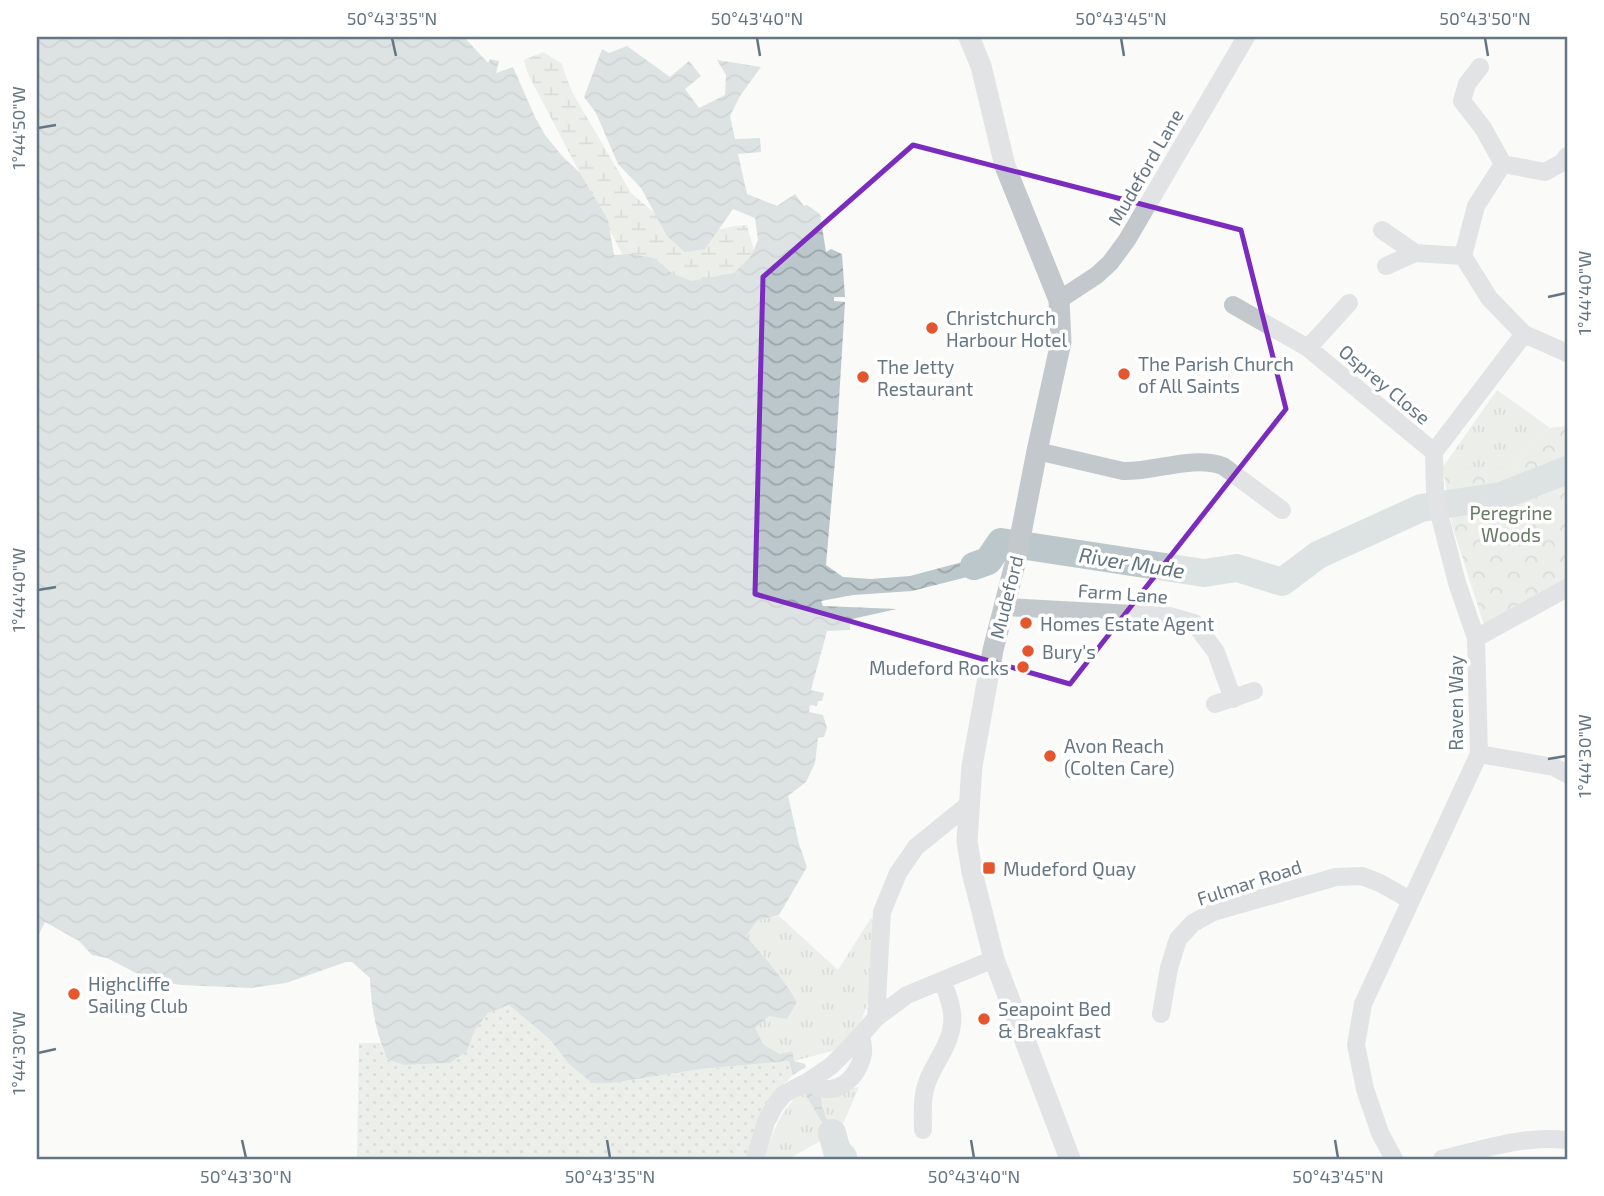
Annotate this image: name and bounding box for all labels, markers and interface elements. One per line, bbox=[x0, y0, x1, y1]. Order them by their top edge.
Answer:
text: 50°43'35"N bbox=[347, 7, 437, 29]
text: 50°43'40"N bbox=[711, 7, 803, 29]
text: 50°43'45"N bbox=[1075, 7, 1167, 29]
text: 50°43'50"N bbox=[1439, 7, 1531, 29]
text: 1°44'50"W bbox=[7, 86, 29, 170]
street label: Mudeford Lane bbox=[1102, 105, 1188, 229]
text: 1°44'40"W bbox=[1573, 251, 1595, 335]
place label: Christchurch Harbour Hotel bbox=[946, 306, 1068, 351]
marker: Christchurch Harbour Hotel bbox=[924, 320, 940, 336]
street label: Osprey Close bbox=[1335, 339, 1435, 429]
place label: The Parish Church of All Saints bbox=[1138, 352, 1294, 397]
place label: The Jetty Restaurant bbox=[877, 355, 973, 400]
marker: The Parish Church of All Saints bbox=[1116, 366, 1132, 382]
marker: The Jetty Restaurant bbox=[855, 369, 871, 385]
park label: Peregrine Woods bbox=[1469, 501, 1553, 546]
water label: River Mude bbox=[1077, 541, 1187, 583]
text: 1°44'40"W bbox=[7, 548, 29, 632]
street label: Mudeford bbox=[985, 553, 1027, 641]
street label: Farm Lane bbox=[1077, 578, 1169, 608]
place label: Homes Estate Agent bbox=[1040, 612, 1214, 635]
marker: Homes Estate Agent bbox=[1018, 615, 1034, 631]
place label: Bury's bbox=[1042, 640, 1096, 663]
marker: Bury's bbox=[1020, 643, 1036, 659]
street label: Raven Way bbox=[1444, 655, 1467, 751]
place label: Mudeford Rocks bbox=[869, 656, 1009, 679]
marker: Mudeford Rocks bbox=[1015, 659, 1031, 675]
text: 1°44'30"W bbox=[1573, 714, 1595, 798]
place label: Avon Reach (Colten Care) bbox=[1064, 734, 1175, 779]
marker: Avon Reach (Colten Care) bbox=[1042, 748, 1058, 764]
street label: Fulmar Road bbox=[1194, 854, 1304, 910]
place label: Mudeford Quay bbox=[1003, 857, 1136, 880]
marker: Mudeford Quay bbox=[981, 860, 997, 876]
place label: Highcliffe Sailing Club bbox=[88, 972, 188, 1017]
marker: Highcliffe Sailing Club bbox=[66, 986, 82, 1002]
place label: Seapoint Bed & Breakfast bbox=[998, 997, 1111, 1042]
text: 1°44'30"W bbox=[7, 1011, 29, 1095]
marker: Seapoint Bed & Breakfast bbox=[976, 1011, 992, 1027]
text: 50°43'30"N bbox=[200, 1165, 292, 1187]
text: 50°43'35"N bbox=[565, 1165, 655, 1187]
text: 50°43'40"N bbox=[928, 1165, 1020, 1187]
text: 50°43'45"N bbox=[1292, 1165, 1384, 1187]

